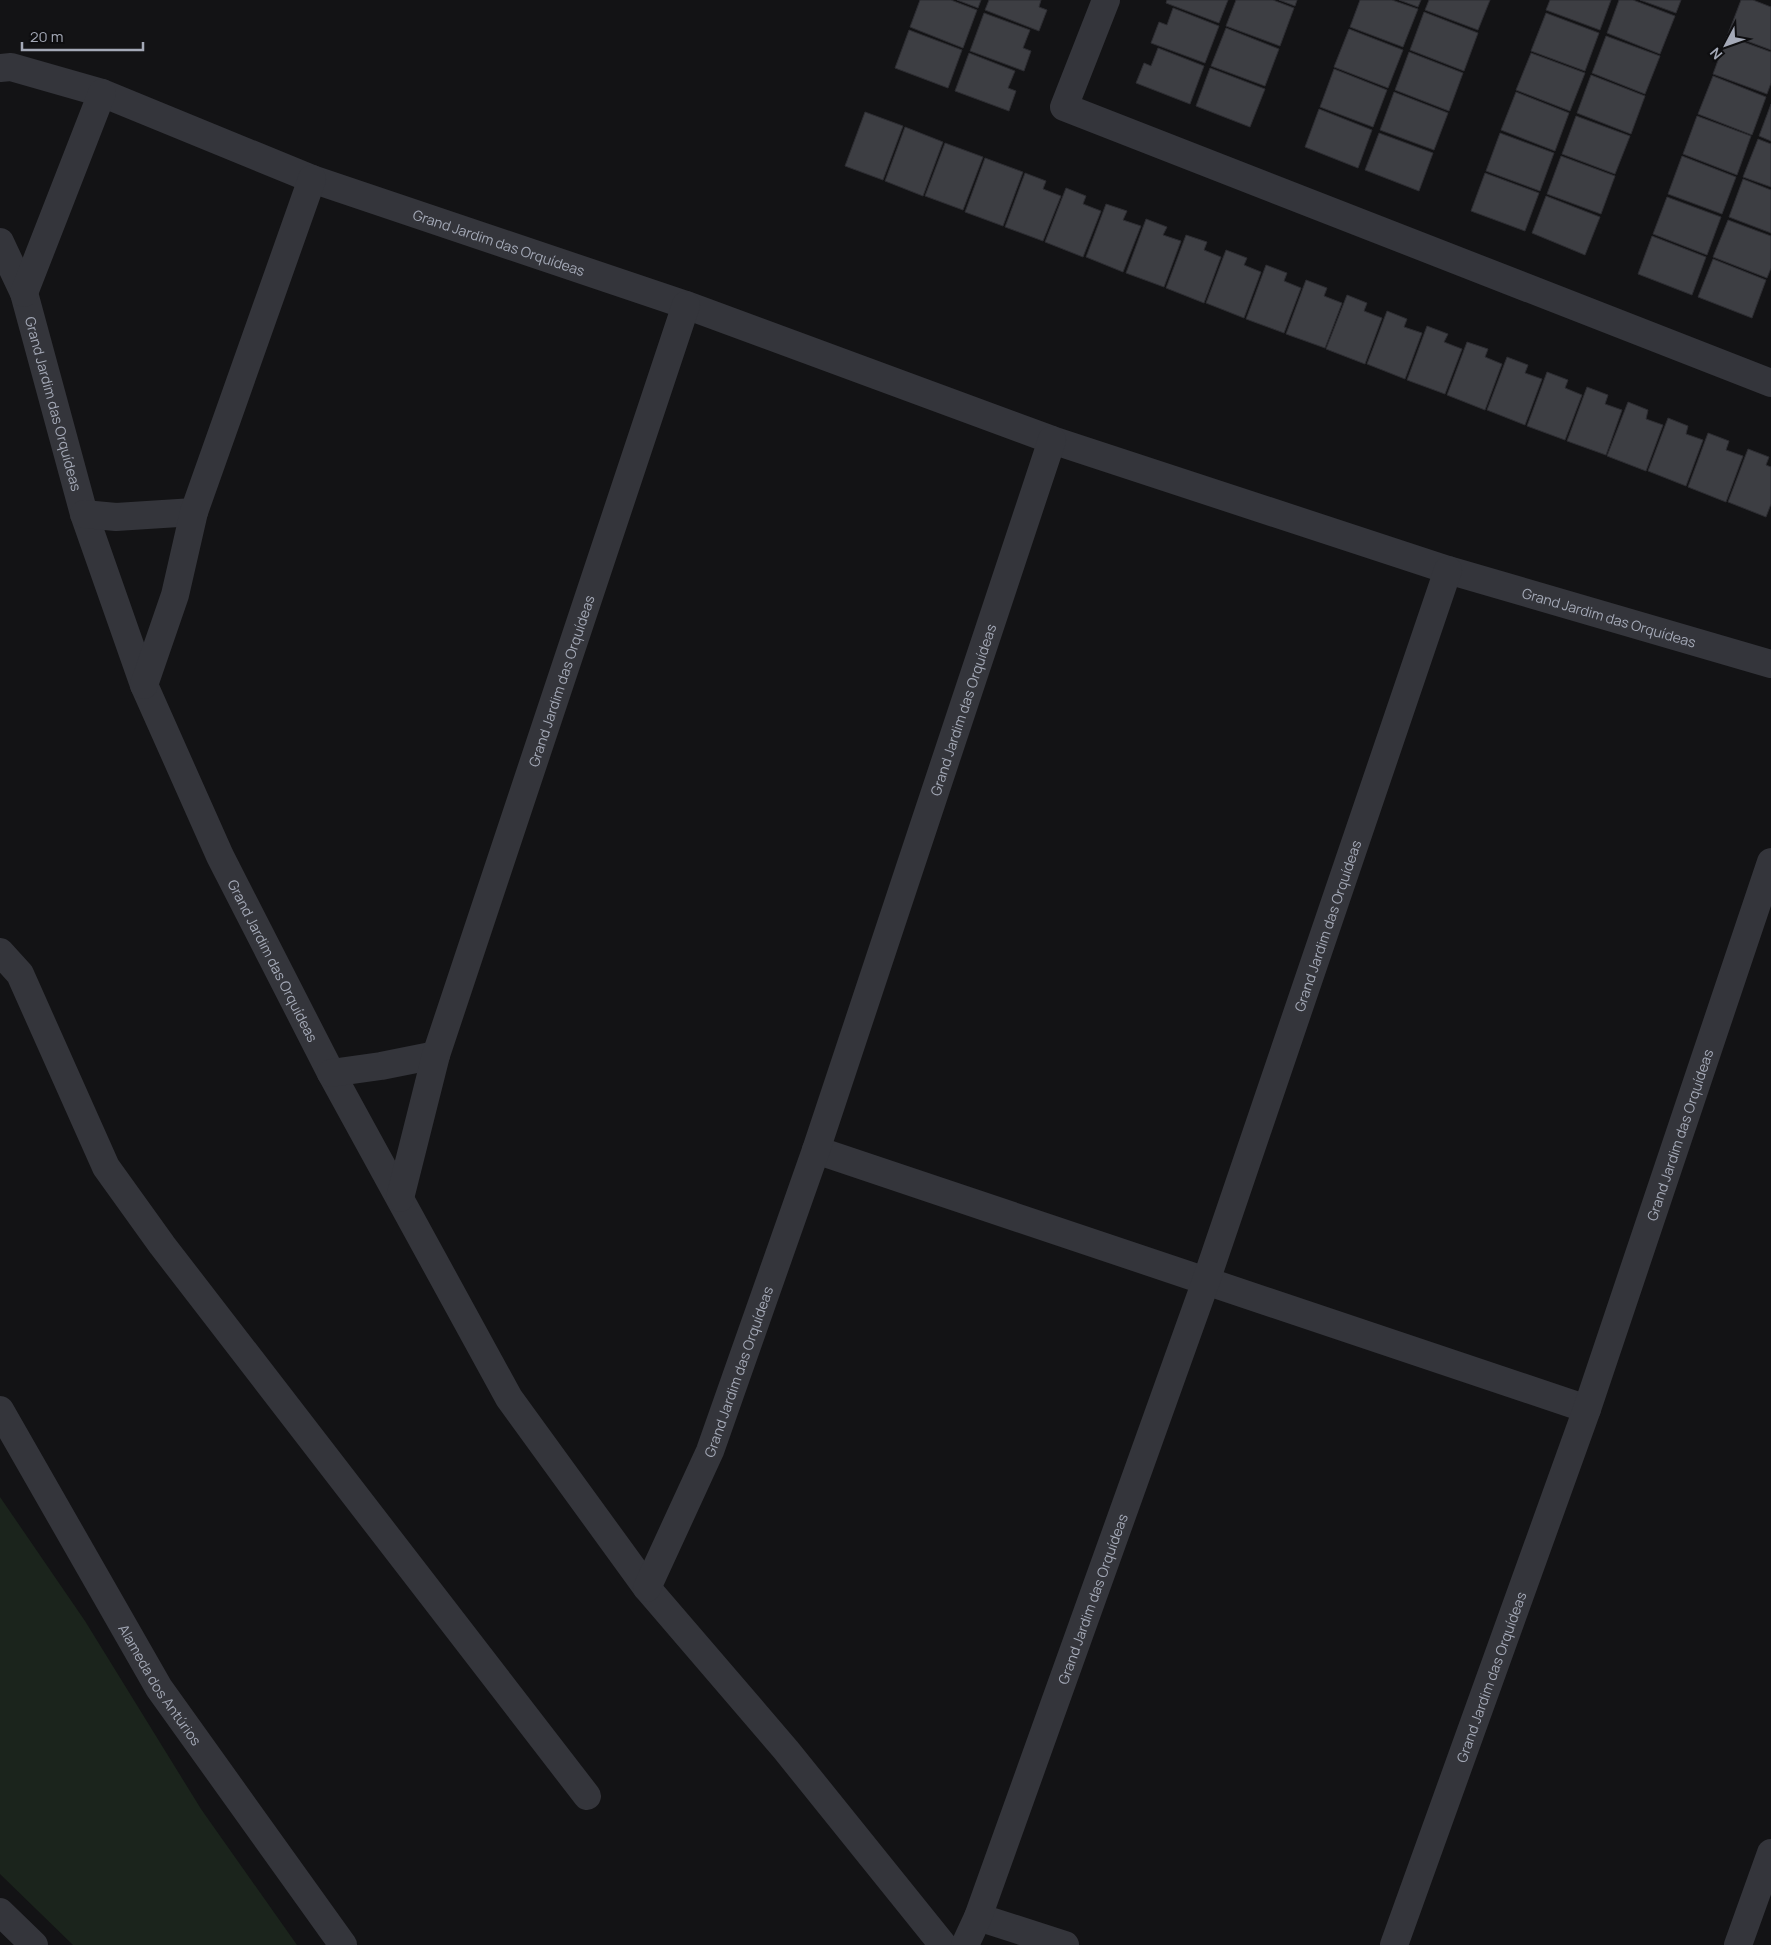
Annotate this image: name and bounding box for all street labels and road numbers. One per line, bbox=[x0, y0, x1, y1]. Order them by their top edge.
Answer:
street label: Grand Jardim das Orquídeas bbox=[411, 204, 587, 280]
street label: Grand Jardim das Orquídeas bbox=[21, 314, 87, 493]
street label: Grand Jardim das Orquídeas bbox=[1520, 583, 1698, 651]
street label: Grand Jardim das Orquídeas bbox=[523, 592, 598, 769]
street label: Grand Jardim das Orquídeas bbox=[925, 621, 1000, 798]
street label: Grand Jardim das Orquídeas bbox=[1289, 837, 1365, 1014]
street label: Grand Jardim das Orquídeas bbox=[224, 876, 323, 1045]
street label: Grand Jardim das Orquídeas bbox=[1642, 1046, 1717, 1223]
street label: Grand Jardim das Orquídeas bbox=[699, 1283, 777, 1460]
street label: Grand Jardim das Orquídeas bbox=[1053, 1511, 1131, 1687]
street label: Grand Jardim das Orquídeas bbox=[1451, 1589, 1530, 1765]
street label: Alameda dos Antúrios bbox=[115, 1620, 206, 1749]

